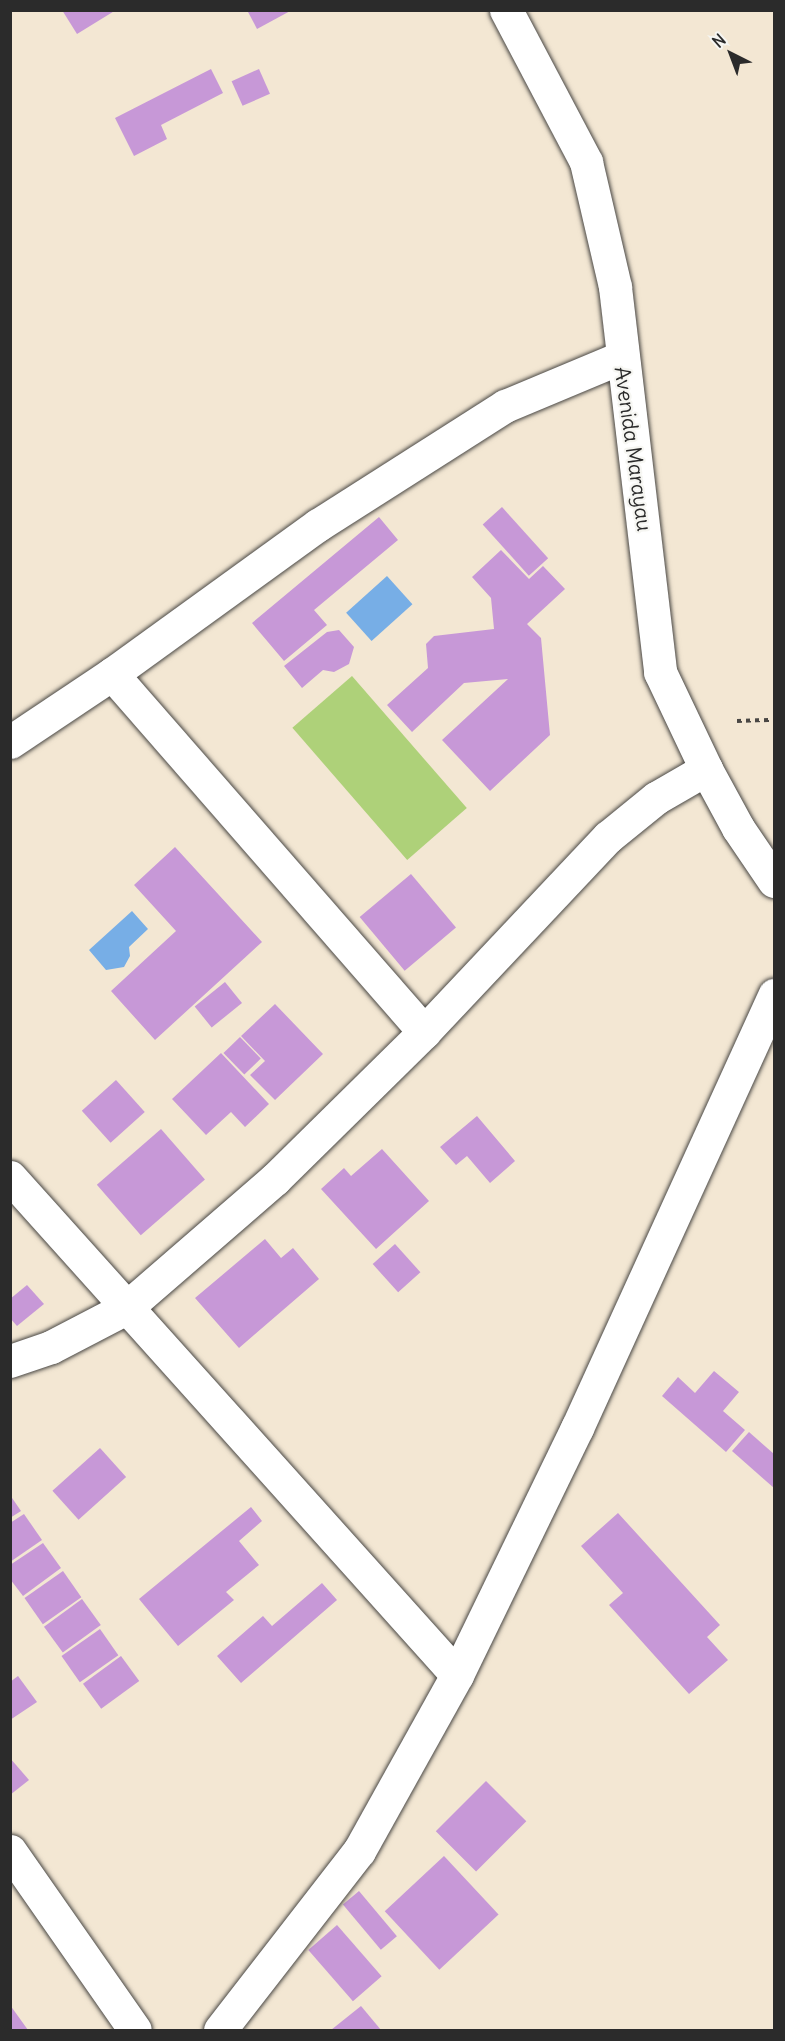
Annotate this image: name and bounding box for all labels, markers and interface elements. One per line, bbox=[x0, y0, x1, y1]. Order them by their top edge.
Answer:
north arrow bbox=[701, 24, 761, 84]
text: N bbox=[708, 29, 730, 52]
street label: Avenida Marayau bbox=[609, 365, 657, 533]

